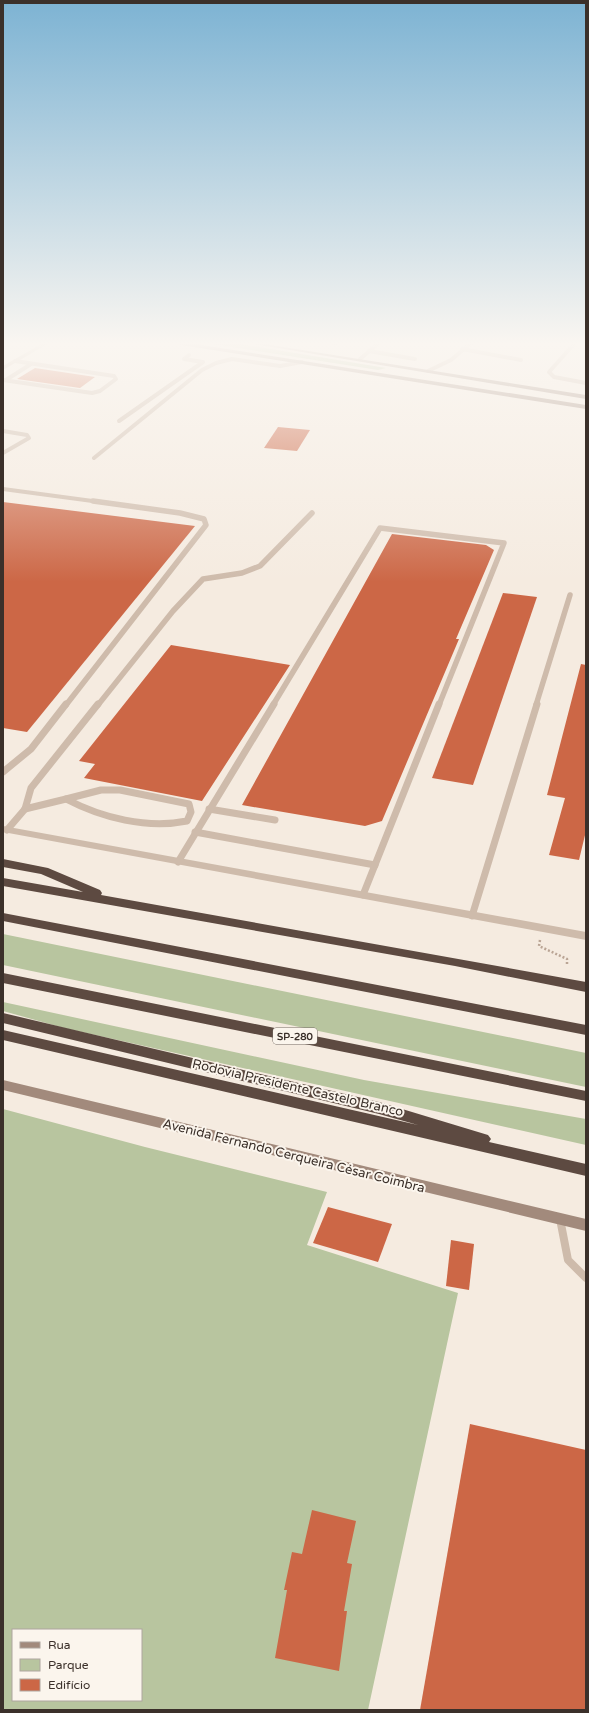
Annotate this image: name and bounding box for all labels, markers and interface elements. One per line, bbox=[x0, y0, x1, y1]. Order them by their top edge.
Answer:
road number: SP-280 bbox=[273, 1028, 317, 1044]
street label: Rodovia Presidente Castelo Branco bbox=[191, 1056, 405, 1120]
street label: Avenida Fernando Cerqueira César Coimbra bbox=[161, 1116, 426, 1196]
legend bbox=[12, 1629, 142, 1701]
text: Rua bbox=[48, 1638, 71, 1652]
text: Parque bbox=[48, 1658, 89, 1672]
text: Edifício bbox=[48, 1678, 90, 1692]

